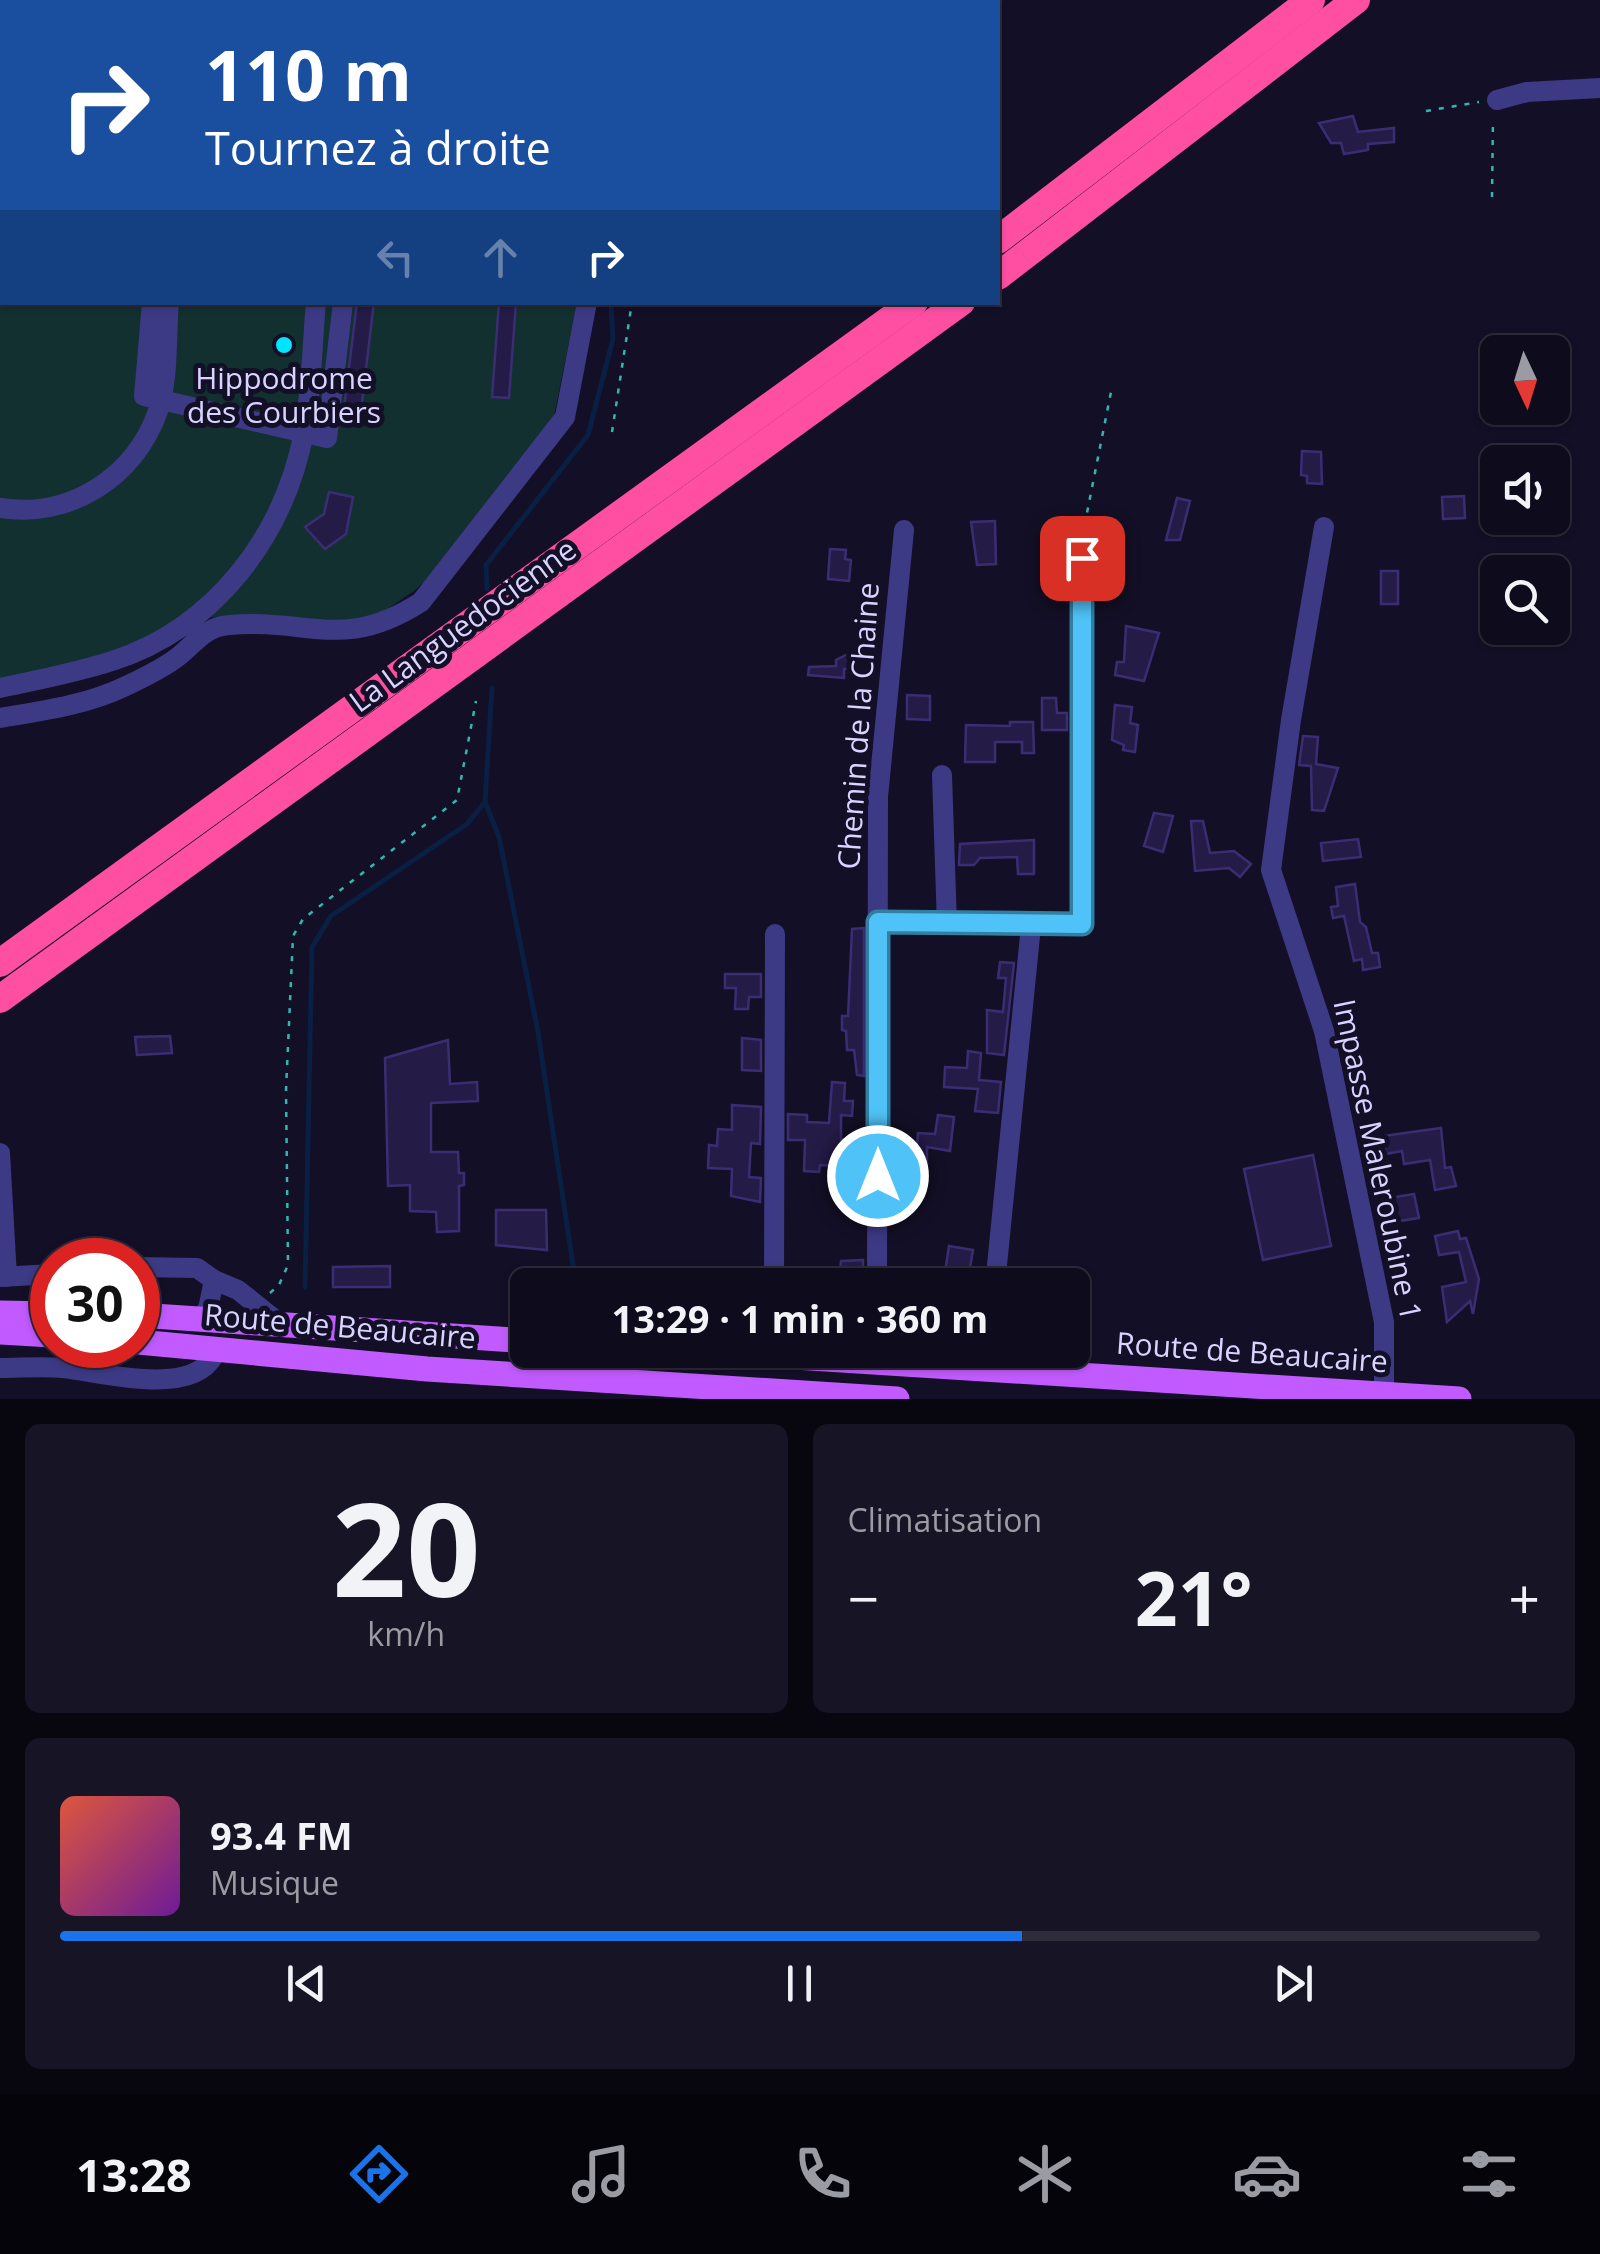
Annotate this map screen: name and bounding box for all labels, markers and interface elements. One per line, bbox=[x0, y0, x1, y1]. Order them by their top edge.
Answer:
text: 110 m bbox=[205, 26, 412, 122]
icon: right bbox=[40, 40, 170, 170]
text: Tournez à droite bbox=[205, 117, 551, 178]
icon: left bbox=[368, 230, 423, 285]
icon: ahead bbox=[473, 230, 528, 285]
icon: right bbox=[578, 230, 633, 285]
marker: Hippodrome des Courbiers bbox=[273, 334, 295, 356]
north arrow bbox=[1480, 335, 1570, 425]
map controls bbox=[1480, 335, 1570, 645]
place label: Hippodrome des Courbiers bbox=[187, 357, 381, 432]
button: sound bbox=[1480, 445, 1570, 535]
pin bbox=[1040, 516, 1125, 601]
street label: La Languedocienne bbox=[340, 528, 584, 721]
icon: arrive bbox=[1055, 531, 1110, 586]
button: search bbox=[1480, 555, 1570, 645]
street label: Chemin de la Chaine bbox=[827, 581, 888, 871]
street label: Impasse Maleroubine 1 bbox=[1324, 995, 1433, 1324]
position arrow bbox=[826, 1124, 930, 1228]
speed limit sign: 30 bbox=[30, 1238, 160, 1368]
text: 13:29 · 1 min · 360 m bbox=[612, 1292, 988, 1344]
street label: Route de Beaucaire bbox=[203, 1293, 478, 1358]
street label: Route de Beaucaire bbox=[1115, 1322, 1389, 1381]
text: 20 bbox=[332, 1458, 481, 1635]
text: Climatisation bbox=[848, 1498, 1042, 1541]
text: 21° bbox=[1135, 1546, 1253, 1648]
text: − bbox=[848, 1560, 879, 1635]
text: + bbox=[1509, 1560, 1540, 1635]
text: km/h bbox=[367, 1612, 445, 1655]
text: 93.4 FM bbox=[210, 1809, 353, 1861]
text: Musique bbox=[210, 1861, 339, 1904]
icon: previous bbox=[279, 1956, 334, 2011]
icon: pause bbox=[772, 1956, 827, 2011]
icon: next bbox=[1266, 1956, 1321, 2011]
icon: directions bbox=[344, 2139, 414, 2209]
icon: music bbox=[566, 2139, 636, 2209]
icon: phone bbox=[788, 2139, 858, 2209]
icon: climate bbox=[1010, 2139, 1080, 2209]
icon: car bbox=[1232, 2139, 1302, 2209]
icon: filters bbox=[1454, 2139, 1524, 2209]
text: 13:28 bbox=[76, 2144, 192, 2205]

